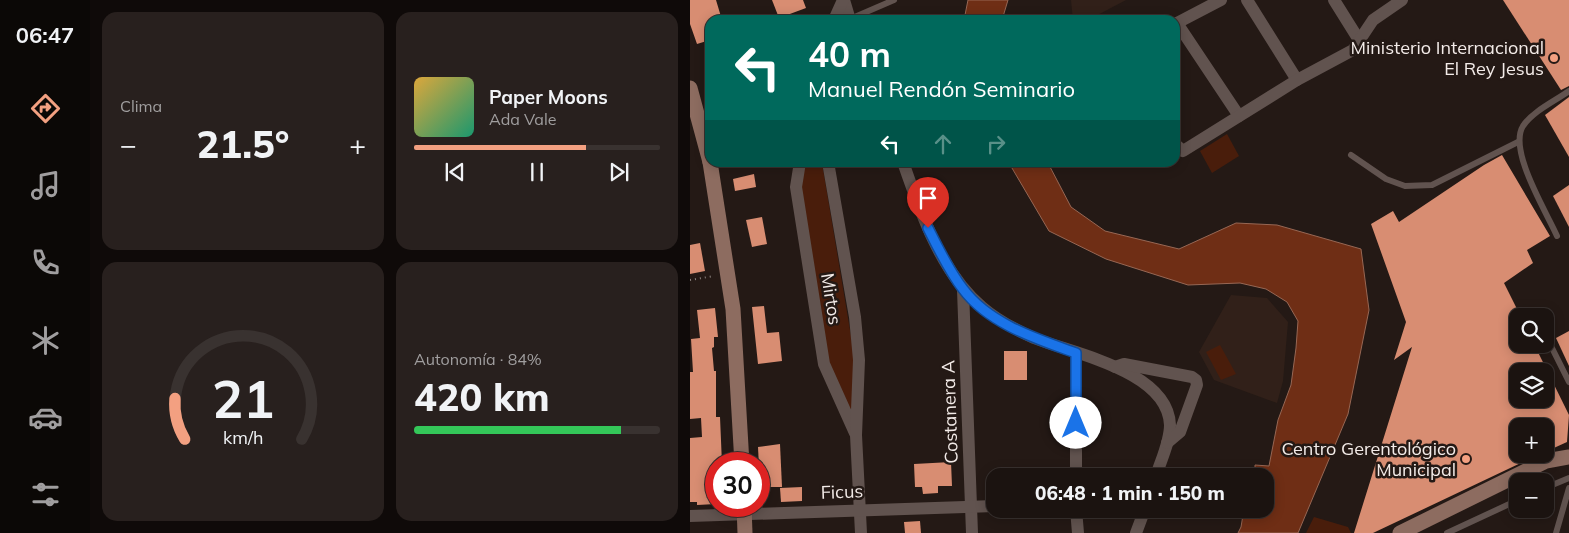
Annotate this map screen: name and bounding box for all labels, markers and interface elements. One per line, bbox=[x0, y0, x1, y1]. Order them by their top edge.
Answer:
text: 06:47 bbox=[16, 21, 74, 49]
text: 40 m bbox=[808, 32, 891, 76]
icon: left bbox=[725, 35, 790, 100]
place label: Ministerio Internacional El Rey Jesus bbox=[1351, 36, 1544, 80]
marker: Ministerio Internacional El Rey Jesus bbox=[1548, 52, 1560, 64]
text: Manuel Rendón Seminario bbox=[808, 75, 1075, 103]
text: Paper Moons bbox=[489, 85, 608, 109]
icon: directions bbox=[28, 91, 63, 126]
text: Clima bbox=[120, 96, 162, 116]
text: Ada Vale bbox=[489, 109, 556, 129]
text: 21.5° bbox=[197, 120, 289, 168]
text: − bbox=[120, 127, 137, 162]
text: + bbox=[349, 127, 366, 162]
icon: left bbox=[876, 130, 904, 158]
icon: ahead bbox=[929, 130, 957, 158]
icon: right bbox=[982, 130, 1010, 158]
icon: previous bbox=[441, 158, 469, 186]
icon: pause bbox=[523, 158, 551, 186]
icon: next bbox=[605, 158, 633, 186]
icon: music bbox=[28, 168, 63, 203]
pin bbox=[907, 177, 949, 228]
icon: arrive bbox=[914, 184, 942, 212]
icon: phone bbox=[28, 245, 63, 280]
street label: Mirtos bbox=[816, 271, 847, 327]
map controls bbox=[1509, 308, 1554, 518]
button: search bbox=[1509, 308, 1554, 353]
icon: climate bbox=[28, 323, 63, 358]
text: Autonomía · 84% bbox=[414, 349, 542, 369]
street label: Costanera A bbox=[936, 360, 963, 464]
button: layers bbox=[1509, 363, 1554, 408]
text: 21 bbox=[212, 366, 274, 431]
text: 420 km bbox=[414, 373, 550, 421]
position arrow bbox=[1049, 396, 1101, 448]
icon: car bbox=[28, 400, 63, 435]
button: + bbox=[1509, 418, 1554, 463]
text: km/h bbox=[223, 426, 263, 448]
place label: Centro Gerentológico Municipal bbox=[1281, 437, 1456, 481]
speed limit sign: 30 bbox=[705, 452, 770, 517]
marker: Centro Gerentológico Municipal bbox=[1460, 453, 1472, 465]
button: − bbox=[1509, 473, 1554, 518]
icon: filters bbox=[28, 477, 63, 512]
street label: Ficus bbox=[820, 479, 864, 504]
text: 06:48 · 1 min · 150 m bbox=[1035, 481, 1225, 505]

